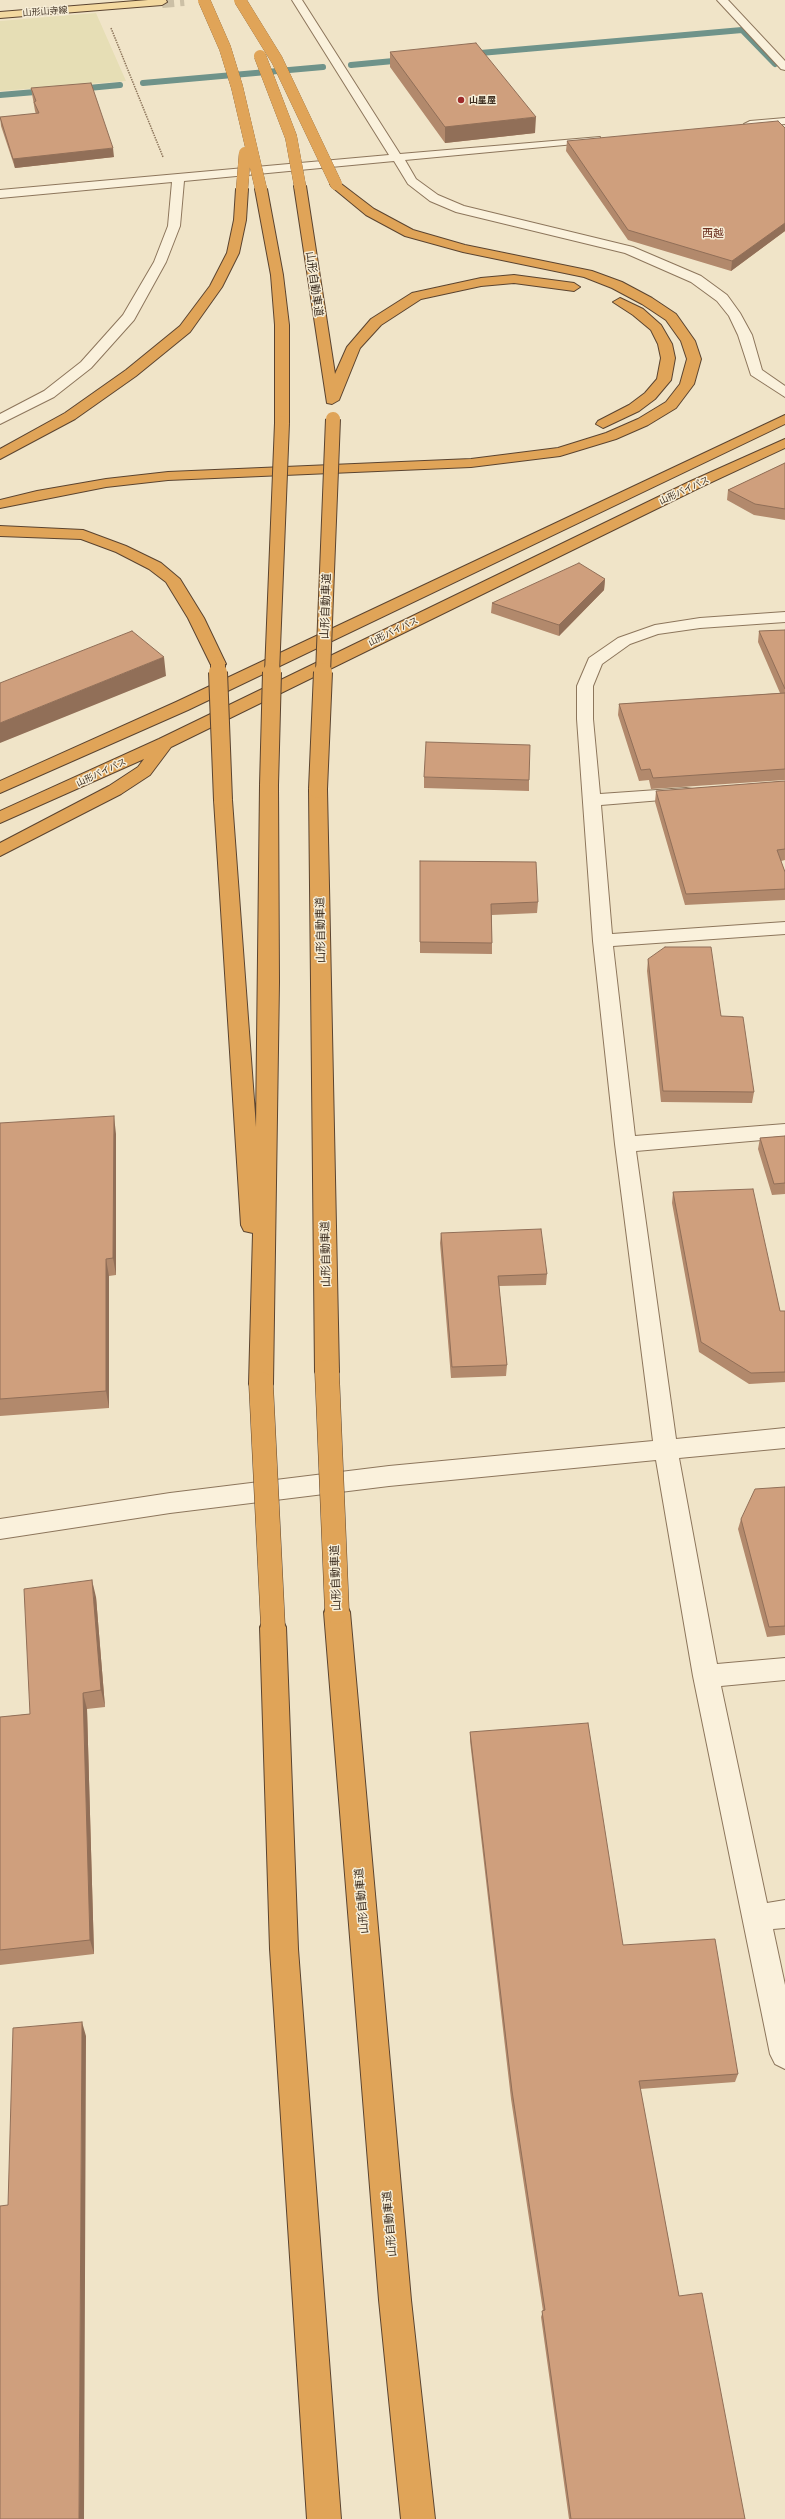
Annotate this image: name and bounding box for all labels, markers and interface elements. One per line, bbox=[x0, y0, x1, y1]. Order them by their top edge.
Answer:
street label: 山形山寺線 bbox=[22, 4, 68, 18]
marker: 山星屋 bbox=[456, 95, 466, 105]
place label: 山星屋 bbox=[469, 95, 496, 105]
district label: 西越 bbox=[702, 226, 724, 240]
street label: 山形自動車道 bbox=[304, 250, 326, 318]
street label: 山形バイパス bbox=[657, 474, 711, 506]
street label: 山形自動車道 bbox=[317, 573, 333, 639]
street label: 山形バイパス bbox=[366, 614, 420, 648]
street label: 山形バイパス bbox=[74, 756, 128, 788]
street label: 山形自動車道 bbox=[313, 897, 327, 963]
street label: 山形自動車道 bbox=[318, 1221, 332, 1287]
street label: 山形自動車道 bbox=[327, 1545, 343, 1611]
street label: 山形自動車道 bbox=[352, 1868, 370, 1934]
street label: 山形自動車道 bbox=[380, 2191, 398, 2257]

